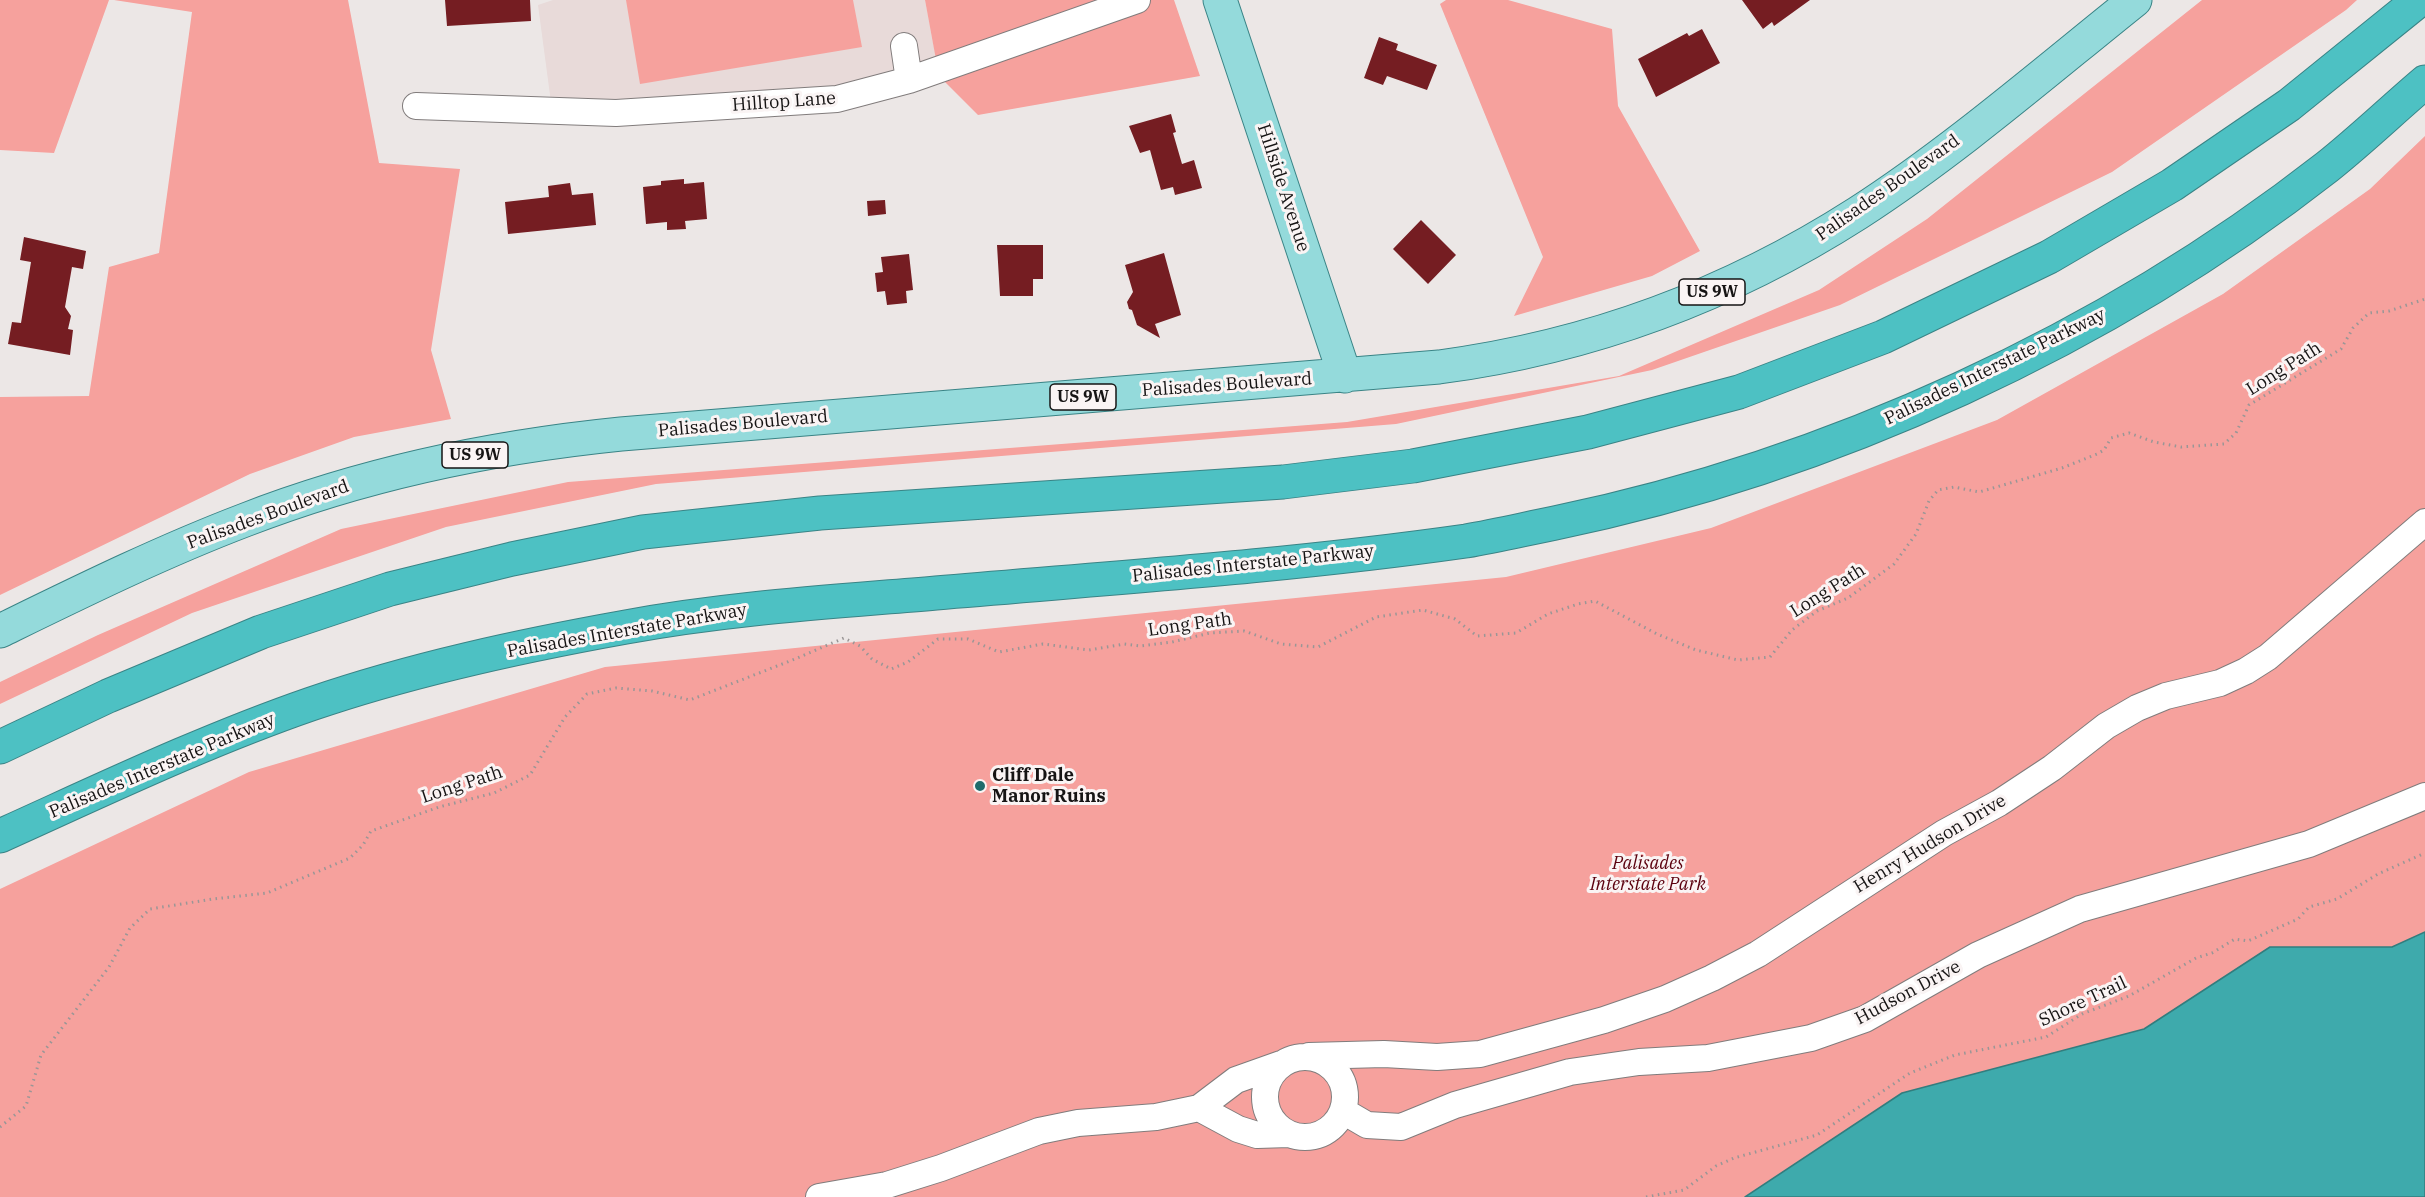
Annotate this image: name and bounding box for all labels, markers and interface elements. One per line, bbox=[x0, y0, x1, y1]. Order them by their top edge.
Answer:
street label: Hilltop Lane bbox=[731, 88, 837, 116]
street label: Hillside Avenue bbox=[1252, 121, 1314, 255]
street label: Palisades Boulevard bbox=[1812, 130, 1964, 246]
road number: US 9W bbox=[1679, 279, 1745, 305]
street label: Palisades Interstate Parkway bbox=[1881, 304, 2109, 430]
street label: Long Path bbox=[2242, 337, 2326, 401]
street label: Palisades Boulevard bbox=[1141, 368, 1313, 402]
road number: US 9W bbox=[1050, 384, 1116, 410]
street label: Palisades Boulevard bbox=[657, 406, 829, 442]
road number: US 9W bbox=[442, 442, 508, 468]
street label: Palisades Boulevard bbox=[184, 476, 352, 554]
street label: Palisades Interstate Parkway bbox=[1131, 541, 1375, 587]
street label: Long Path bbox=[1786, 559, 1870, 623]
street label: Palisades Interstate Parkway bbox=[505, 599, 749, 663]
street label: Long Path bbox=[1147, 608, 1233, 642]
street label: Palisades Interstate Parkway bbox=[46, 709, 278, 823]
street label: Long Path bbox=[418, 762, 506, 808]
place label: Cliff Dale Manor Ruins bbox=[992, 765, 1106, 808]
marker: Cliff Dale Manor Ruins bbox=[973, 779, 987, 793]
street label: Henry Hudson Drive bbox=[1850, 790, 2010, 898]
park label: Palisades Interstate Park bbox=[1590, 853, 1706, 896]
street label: Hudson Drive bbox=[1852, 956, 1964, 1030]
street label: Shore Trail bbox=[2036, 972, 2130, 1032]

